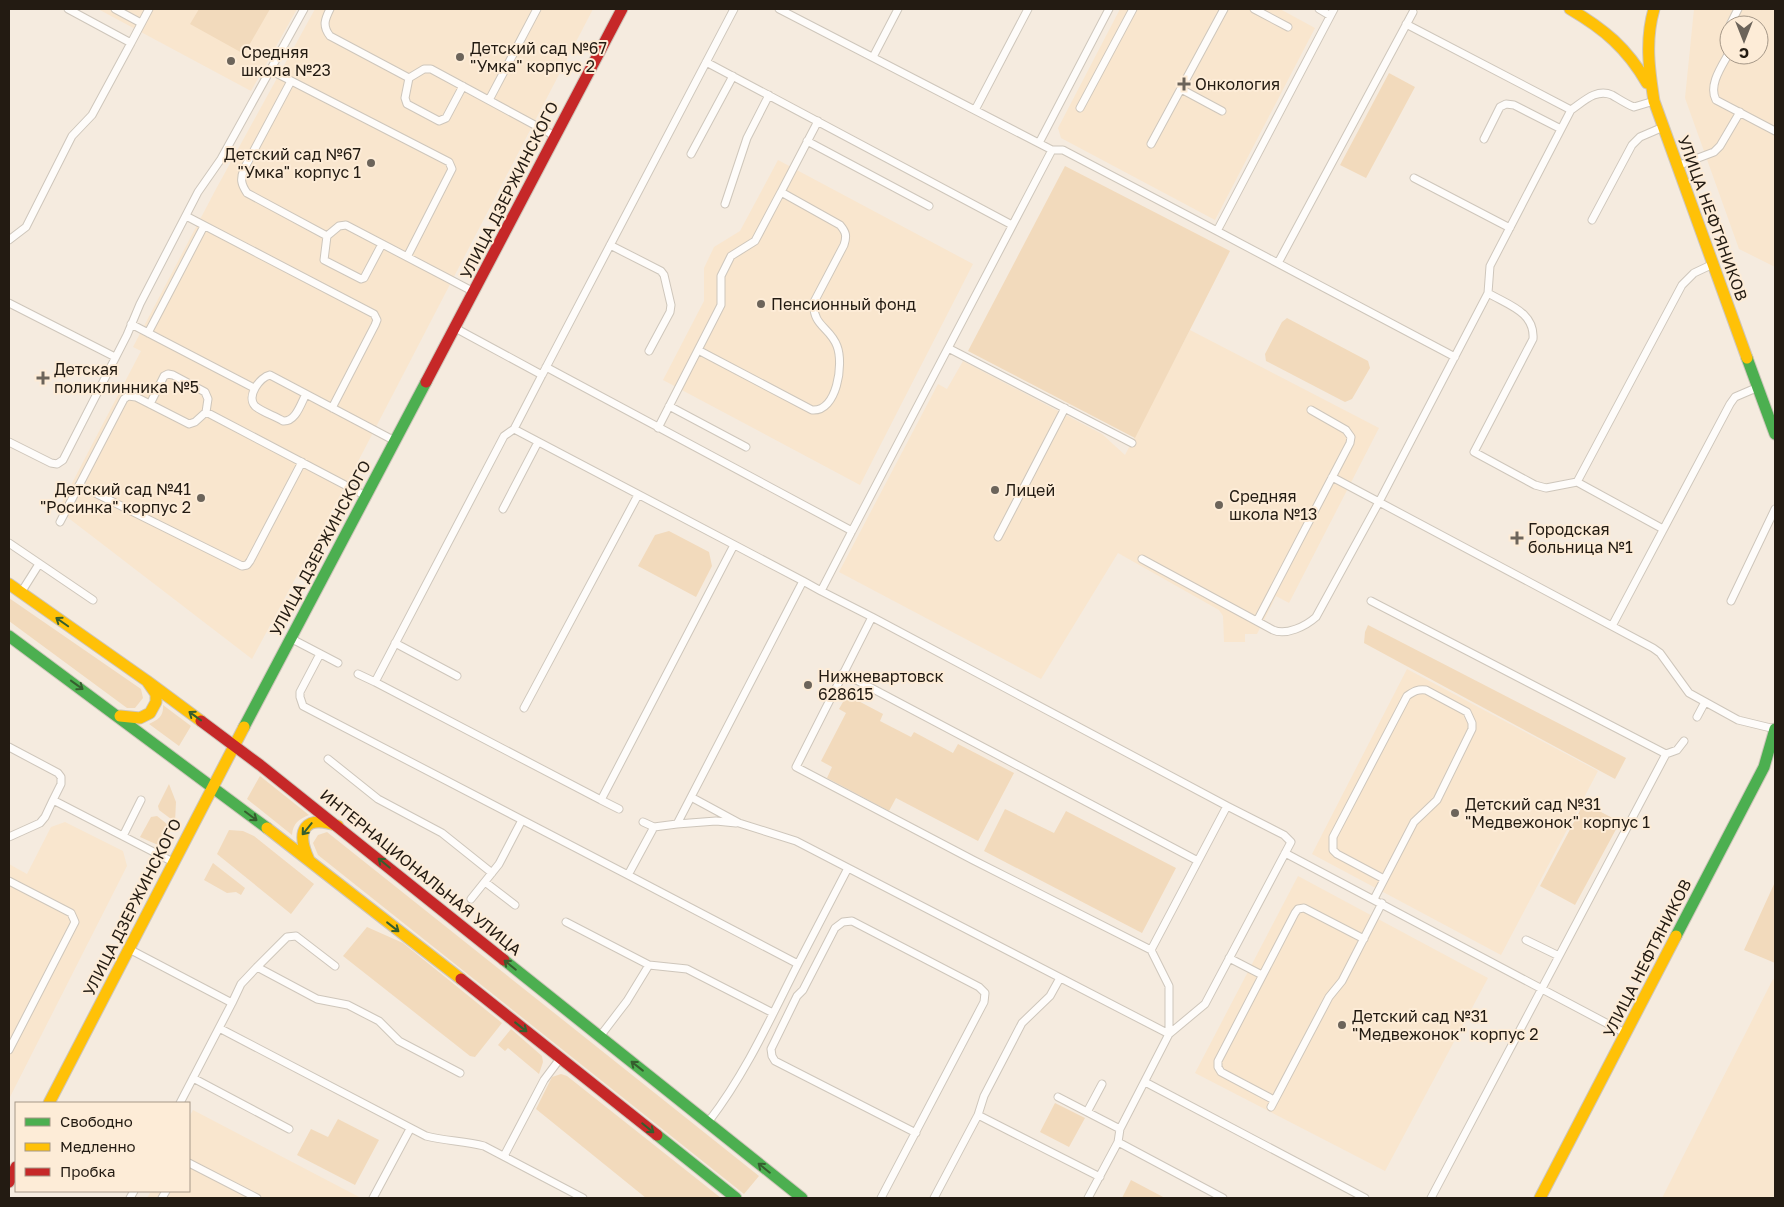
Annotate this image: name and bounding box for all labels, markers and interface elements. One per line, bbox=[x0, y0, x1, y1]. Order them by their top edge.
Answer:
north arrow bbox=[1719, 15, 1769, 65]
place label: Детский сад №67 "Умка" корпус 2 bbox=[470, 38, 607, 76]
place label: Средняя школа №23 bbox=[241, 42, 331, 80]
text: С bbox=[1739, 45, 1749, 62]
marker: Детский сад №67 "Умка" корпус 2 bbox=[454, 51, 466, 63]
marker: Средняя школа №23 bbox=[225, 55, 237, 67]
place label: Онкология bbox=[1195, 74, 1280, 94]
marker: Онкология bbox=[1177, 77, 1191, 91]
street label: УЛИЦА ДЗЕРЖИНСКОГО bbox=[456, 98, 562, 282]
street label: УЛИЦА НЕФТЯНИКОВ bbox=[1674, 133, 1752, 303]
place label: Детский сад №67 "Умка" корпус 1 bbox=[224, 144, 361, 182]
marker: Детский сад №67 "Умка" корпус 1 bbox=[365, 157, 377, 169]
place label: Пенсионный фонд bbox=[771, 294, 916, 314]
marker: Пенсионный фонд bbox=[755, 298, 767, 310]
place label: Детская поликлинника №5 bbox=[54, 359, 199, 397]
marker: Детская поликлинника №5 bbox=[36, 371, 50, 385]
street label: УЛИЦА ДЗЕРЖИНСКОГО bbox=[265, 457, 375, 639]
place label: Детский сад №41 "Росинка" корпус 2 bbox=[40, 479, 191, 517]
place label: Лицей bbox=[1005, 480, 1055, 500]
marker: Лицей bbox=[989, 484, 1001, 496]
place label: Средняя школа №13 bbox=[1229, 486, 1317, 524]
marker: Детский сад №41 "Росинка" корпус 2 bbox=[195, 492, 207, 504]
marker: Средняя школа №13 bbox=[1213, 499, 1225, 511]
place label: Городская больница №1 bbox=[1528, 519, 1633, 557]
marker: Городская больница №1 bbox=[1510, 531, 1524, 545]
one-way arrow bbox=[56, 617, 70, 627]
place label: Нижневартовск 628615 bbox=[818, 666, 944, 704]
one-way arrow bbox=[70, 679, 83, 690]
marker: Нижневартовск 628615 bbox=[802, 679, 814, 691]
one-way arrow bbox=[189, 711, 202, 722]
street label: ИНТЕРНАЦИОНАЛЬНАЯ УЛИЦА bbox=[316, 785, 526, 960]
place label: Детский сад №31 "Медвежонок" корпус 1 bbox=[1465, 794, 1650, 832]
marker: Детский сад №31 "Медвежонок" корпус 1 bbox=[1449, 807, 1461, 819]
one-way arrow bbox=[244, 811, 257, 822]
street label: УЛИЦА ДЗЕРЖИНСКОГО bbox=[79, 815, 185, 999]
one-way arrow bbox=[302, 822, 313, 835]
one-way arrow bbox=[378, 857, 391, 868]
street label: УЛИЦА НЕФТЯНИКОВ bbox=[1598, 876, 1696, 1040]
one-way arrow bbox=[387, 921, 400, 932]
one-way arrow bbox=[504, 959, 517, 970]
place label: Детский сад №31 "Медвежонок" корпус 2 bbox=[1352, 1006, 1539, 1044]
marker: Детский сад №31 "Медвежонок" корпус 2 bbox=[1336, 1019, 1348, 1031]
one-way arrow bbox=[514, 1022, 528, 1032]
one-way arrow bbox=[630, 1061, 644, 1071]
legend bbox=[15, 1102, 190, 1192]
text: Свободно bbox=[60, 1112, 133, 1130]
one-way arrow bbox=[642, 1123, 655, 1134]
text: Медленно bbox=[60, 1137, 136, 1155]
text: Пробка bbox=[60, 1162, 115, 1180]
one-way arrow bbox=[758, 1162, 771, 1173]

